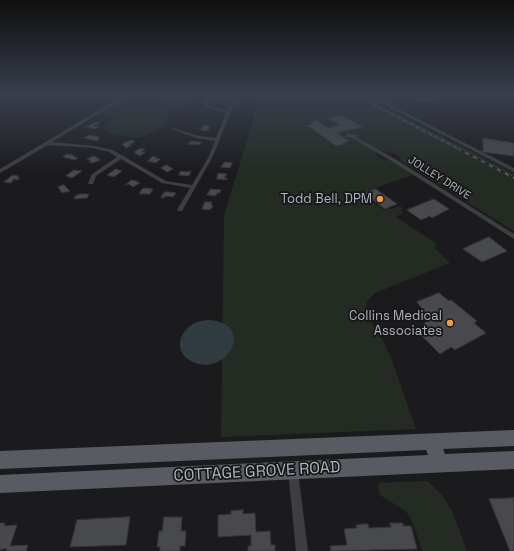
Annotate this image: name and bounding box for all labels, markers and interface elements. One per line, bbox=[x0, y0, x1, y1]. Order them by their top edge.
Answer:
street label: JOLLEY DRIVE bbox=[405, 153, 473, 203]
place label: Todd Bell, DPM bbox=[281, 191, 372, 207]
marker: Todd Bell, DPM bbox=[375, 194, 385, 204]
place label: Collins Medical Associates bbox=[349, 308, 442, 339]
marker: Collins Medical Associates bbox=[445, 318, 455, 328]
street label: COTTAGE GROVE ROAD bbox=[173, 458, 341, 486]

